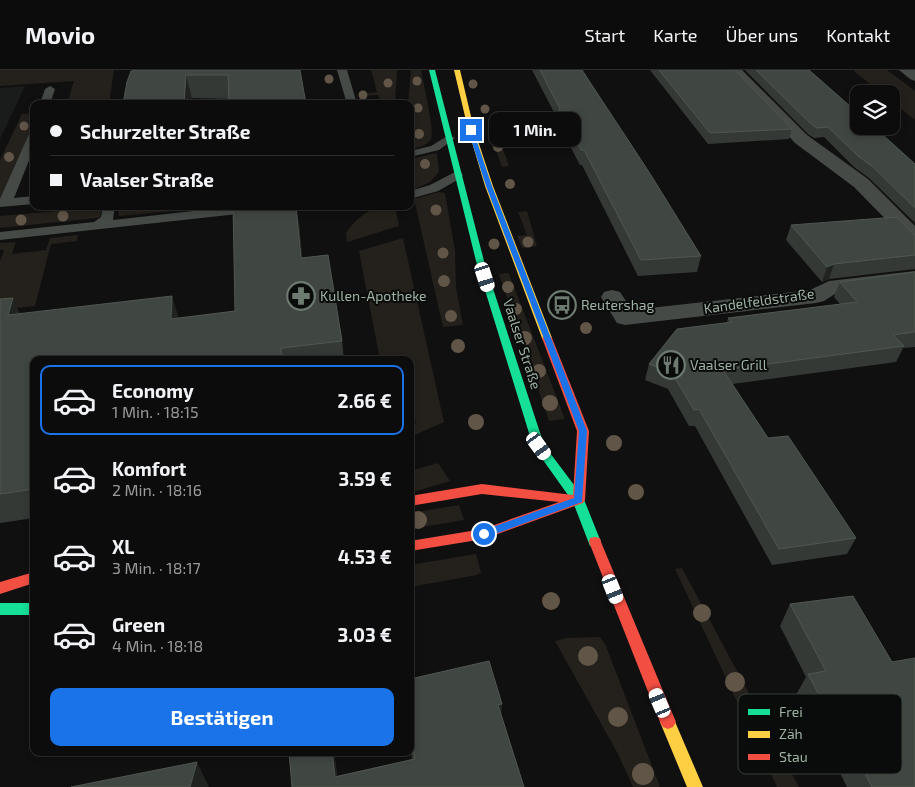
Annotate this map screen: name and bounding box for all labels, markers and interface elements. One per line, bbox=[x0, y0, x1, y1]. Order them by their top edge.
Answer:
text: Movio bbox=[25, 20, 95, 49]
text: Start bbox=[584, 24, 625, 46]
text: Karte bbox=[653, 24, 698, 46]
text: Über uns bbox=[726, 24, 798, 46]
text: Kontakt bbox=[826, 24, 890, 46]
map controls bbox=[850, 85, 900, 135]
button: layers bbox=[850, 85, 900, 135]
callout: 1 Min. bbox=[488, 112, 581, 148]
route end bbox=[460, 119, 482, 141]
text: Schurzelter Straße bbox=[80, 120, 251, 143]
text: 1 Min. bbox=[514, 120, 556, 139]
text: Vaalser Straße bbox=[80, 168, 214, 191]
car bbox=[473, 260, 496, 294]
pharmacy icon: Kullen-Apotheke bbox=[286, 281, 316, 311]
street label: Kandelfeldstraße bbox=[703, 284, 815, 317]
place label: Kullen-Apotheke bbox=[320, 287, 427, 304]
bus stop icon: Reutershag bbox=[547, 290, 577, 320]
street label: Vaalser Straße bbox=[500, 296, 545, 391]
place label: Reutershag bbox=[581, 296, 654, 313]
restaurant icon: Vaalser Grill bbox=[656, 350, 686, 380]
place label: Vaalser Grill bbox=[690, 356, 768, 373]
icon: car bbox=[52, 378, 97, 423]
text: Economy bbox=[112, 379, 194, 402]
text: 2.66 € bbox=[338, 389, 392, 412]
text: 1 Min. · 18:15 bbox=[112, 402, 199, 421]
car bbox=[524, 429, 553, 463]
icon: car bbox=[52, 456, 97, 501]
text: Komfort bbox=[112, 457, 186, 480]
text: 3.59 € bbox=[339, 467, 392, 490]
text: 2 Min. · 18:16 bbox=[112, 480, 202, 499]
route start bbox=[473, 523, 495, 545]
icon: car bbox=[52, 534, 97, 579]
text: XL bbox=[112, 535, 134, 558]
text: 4.53 € bbox=[338, 545, 392, 568]
text: 3 Min. · 18:17 bbox=[112, 558, 201, 577]
car bbox=[600, 572, 625, 606]
icon: car bbox=[52, 612, 97, 657]
text: Green bbox=[112, 613, 165, 636]
text: 3.03 € bbox=[338, 623, 392, 646]
text: 4 Min. · 18:18 bbox=[112, 636, 203, 655]
car bbox=[647, 686, 672, 720]
button: Bestätigen bbox=[50, 688, 394, 746]
legend bbox=[738, 694, 902, 774]
text: Frei bbox=[779, 703, 803, 720]
text: Zäh bbox=[779, 725, 803, 742]
text: Stau bbox=[779, 748, 808, 765]

